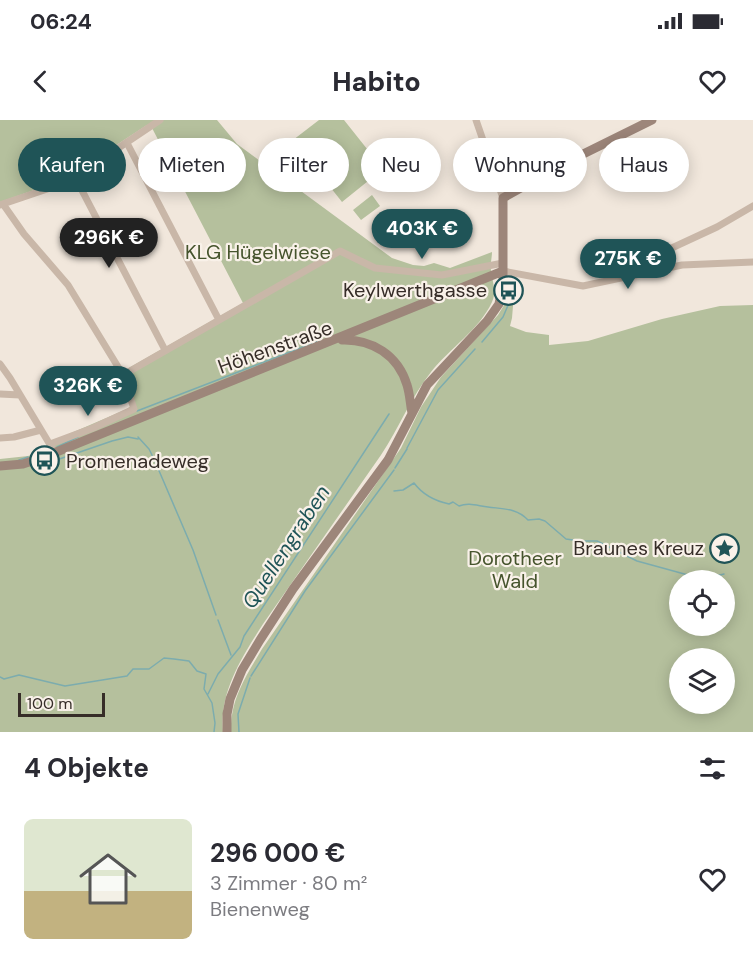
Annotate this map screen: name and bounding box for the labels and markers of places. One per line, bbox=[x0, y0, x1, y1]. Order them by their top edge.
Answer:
pin: 403K € bbox=[373, 209, 471, 260]
pin: 296K € bbox=[60, 218, 158, 269]
pin: 275K € bbox=[579, 239, 677, 290]
bus stop icon: Keylwerthgasse bbox=[492, 274, 524, 306]
place label: Keylwerthgasse bbox=[343, 277, 487, 303]
pin: 326K € bbox=[39, 366, 137, 417]
bus stop icon: Promenadeweg bbox=[29, 445, 61, 477]
place label: Promenadeweg bbox=[66, 448, 209, 474]
place icon: Braunes Kreuz bbox=[709, 532, 741, 564]
place label: Braunes Kreuz bbox=[573, 535, 704, 561]

